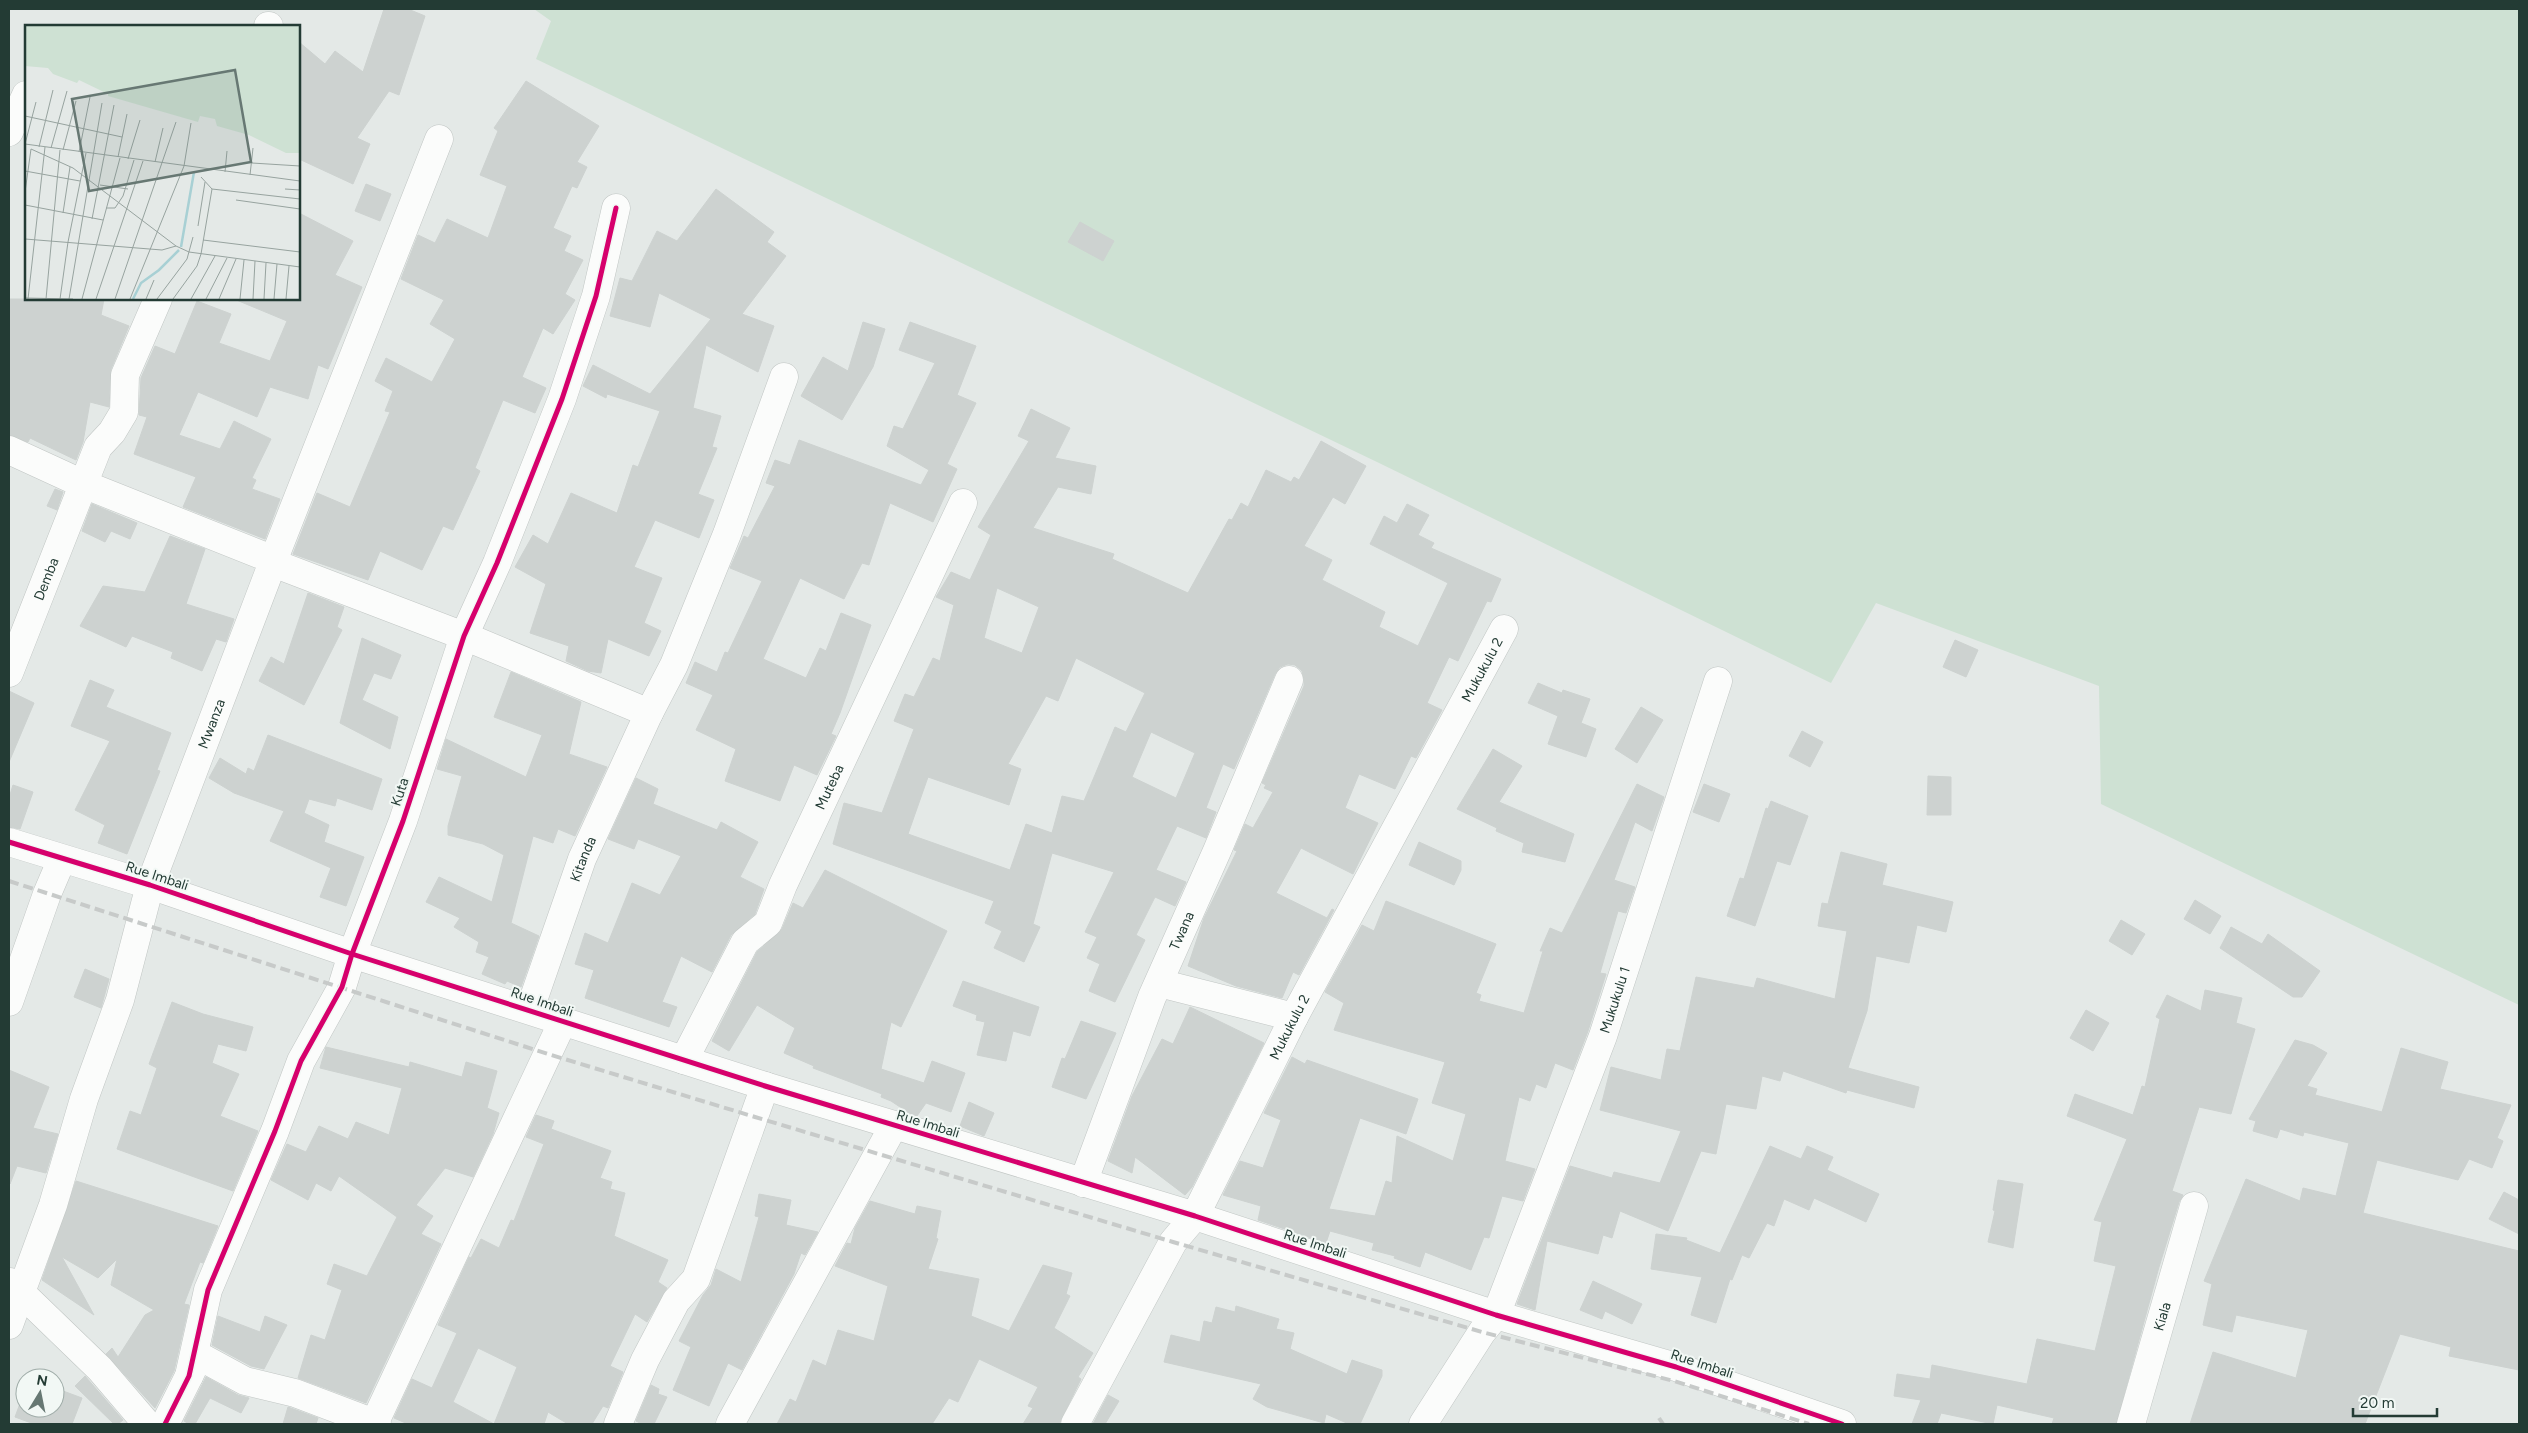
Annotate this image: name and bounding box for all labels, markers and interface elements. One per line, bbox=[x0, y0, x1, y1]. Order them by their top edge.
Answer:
inset map bbox=[25, 25, 300, 300]
street label: Demba bbox=[30, 555, 62, 603]
street label: Mukukulu 2 bbox=[1458, 634, 1506, 705]
street label: Mwanza bbox=[194, 697, 229, 751]
street label: Muteba bbox=[811, 762, 847, 812]
street label: Kuta bbox=[387, 776, 413, 808]
street label: Kitanda bbox=[566, 834, 600, 884]
street label: Rue Imbali bbox=[123, 858, 191, 894]
street label: Twana bbox=[1166, 909, 1198, 953]
street label: Mukukulu 1 bbox=[1596, 965, 1633, 1035]
street label: Rue Imbali bbox=[508, 983, 576, 1021]
street label: Mukukulu 2 bbox=[1266, 991, 1313, 1062]
street label: Rue Imbali bbox=[894, 1106, 962, 1142]
street label: Rue Imbali bbox=[1281, 1226, 1349, 1262]
street label: Kiala bbox=[2150, 1300, 2174, 1333]
street label: Rue Imbali bbox=[1668, 1346, 1736, 1382]
north arrow bbox=[15, 1368, 65, 1418]
text: N bbox=[35, 1371, 49, 1390]
scale bar bbox=[2353, 1386, 2437, 1418]
text: 20 m bbox=[2360, 1394, 2394, 1412]

